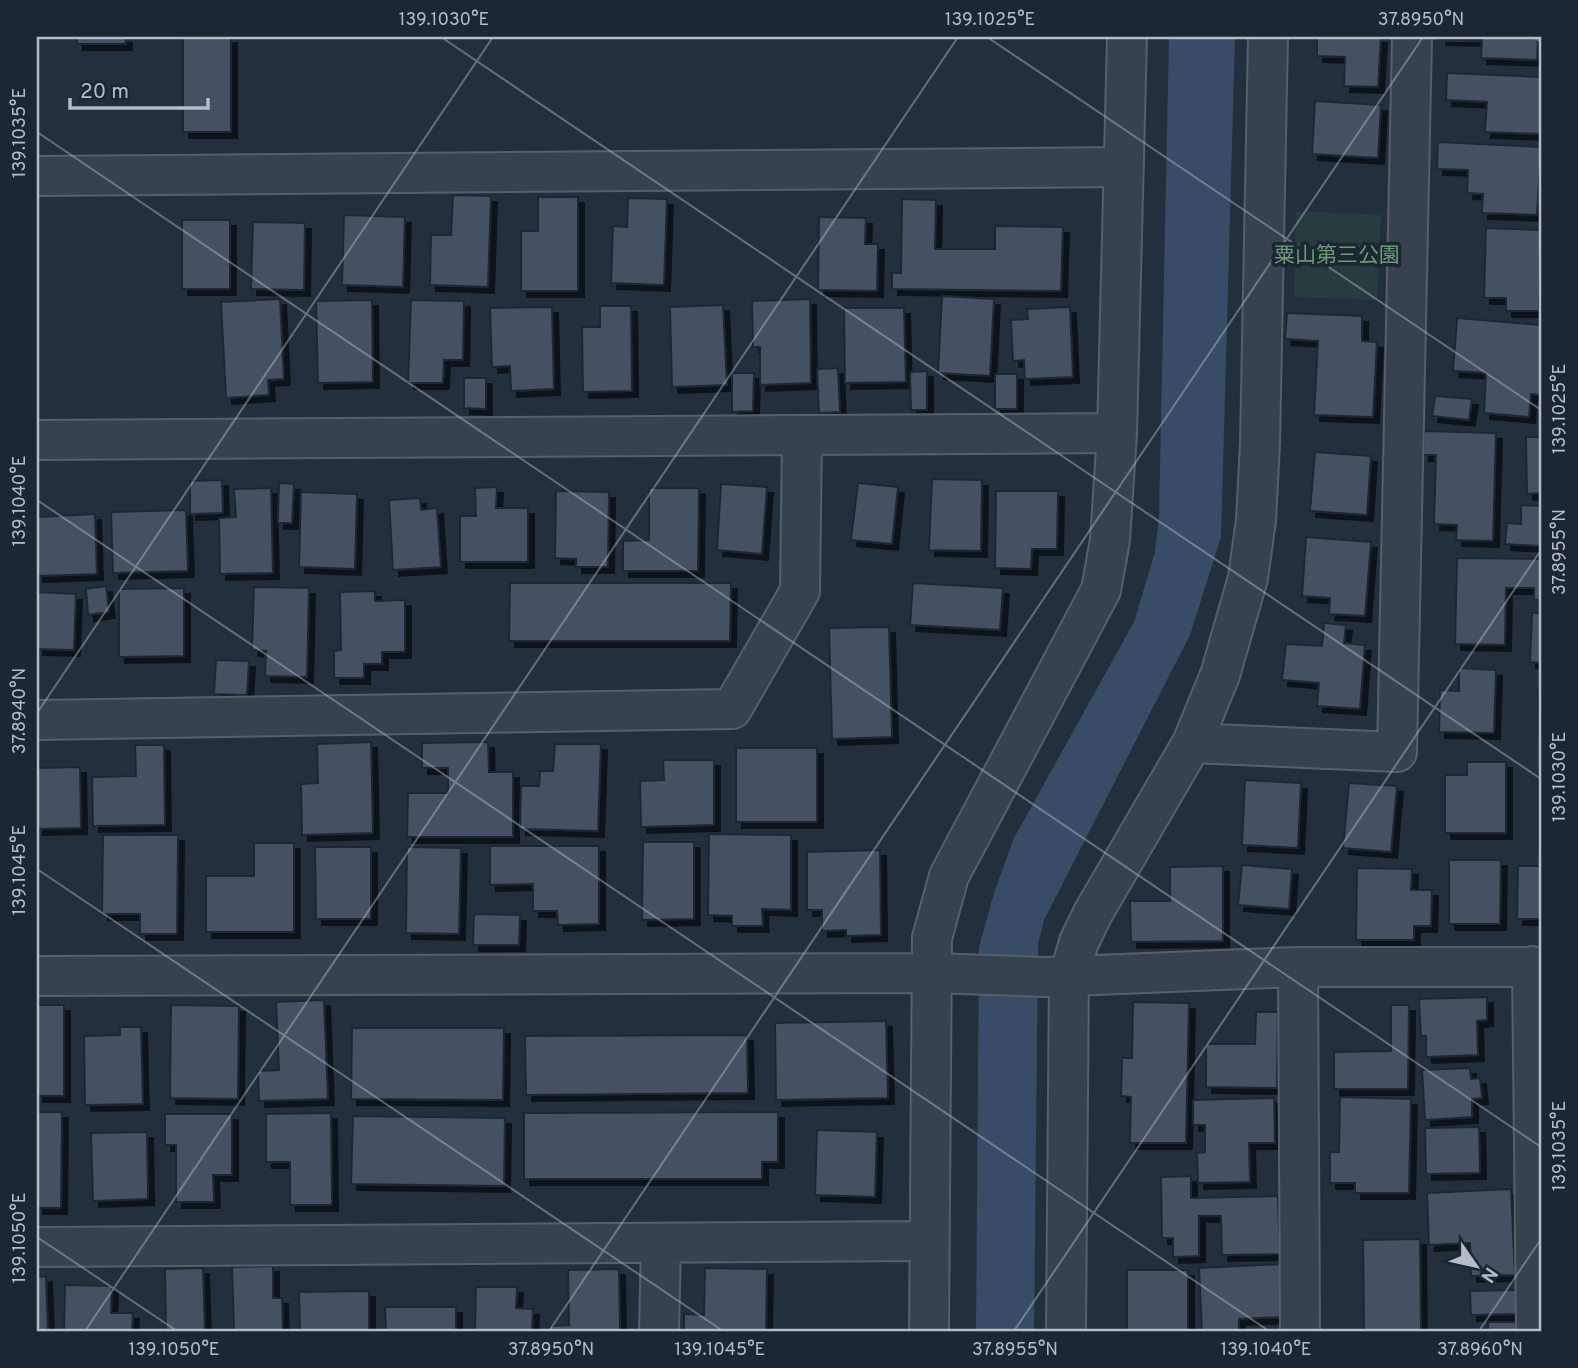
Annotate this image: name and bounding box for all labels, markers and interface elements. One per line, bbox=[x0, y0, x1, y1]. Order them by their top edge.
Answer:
text: 139.1030°E bbox=[399, 9, 489, 32]
text: 139.1025°E bbox=[945, 9, 1035, 32]
text: 37.8950°N bbox=[1378, 9, 1464, 32]
scale bar bbox=[70, 66, 208, 110]
text: 20 m bbox=[80, 79, 129, 106]
text: 139.1035°E bbox=[9, 88, 32, 178]
park label: 粟山第三公園 bbox=[1274, 243, 1400, 270]
text: 139.1025°E bbox=[1549, 364, 1572, 454]
text: 139.1040°E bbox=[9, 455, 32, 547]
text: 37.8955°N bbox=[1549, 509, 1572, 595]
text: 37.8940°N bbox=[9, 668, 32, 754]
text: 139.1030°E bbox=[1549, 732, 1572, 822]
text: 139.1045°E bbox=[9, 825, 32, 915]
text: 139.1035°E bbox=[1549, 1101, 1572, 1191]
text: 139.1050°E bbox=[9, 1192, 32, 1284]
north arrow bbox=[1442, 1232, 1512, 1302]
text: N bbox=[1475, 1262, 1502, 1287]
text: 139.1050°E bbox=[128, 1339, 220, 1362]
text: 37.8950°N bbox=[508, 1339, 594, 1362]
text: 139.1045°E bbox=[675, 1339, 765, 1362]
text: 37.8955°N bbox=[972, 1339, 1058, 1362]
text: 139.1040°E bbox=[1220, 1339, 1312, 1362]
text: 37.8960°N bbox=[1437, 1339, 1523, 1362]

